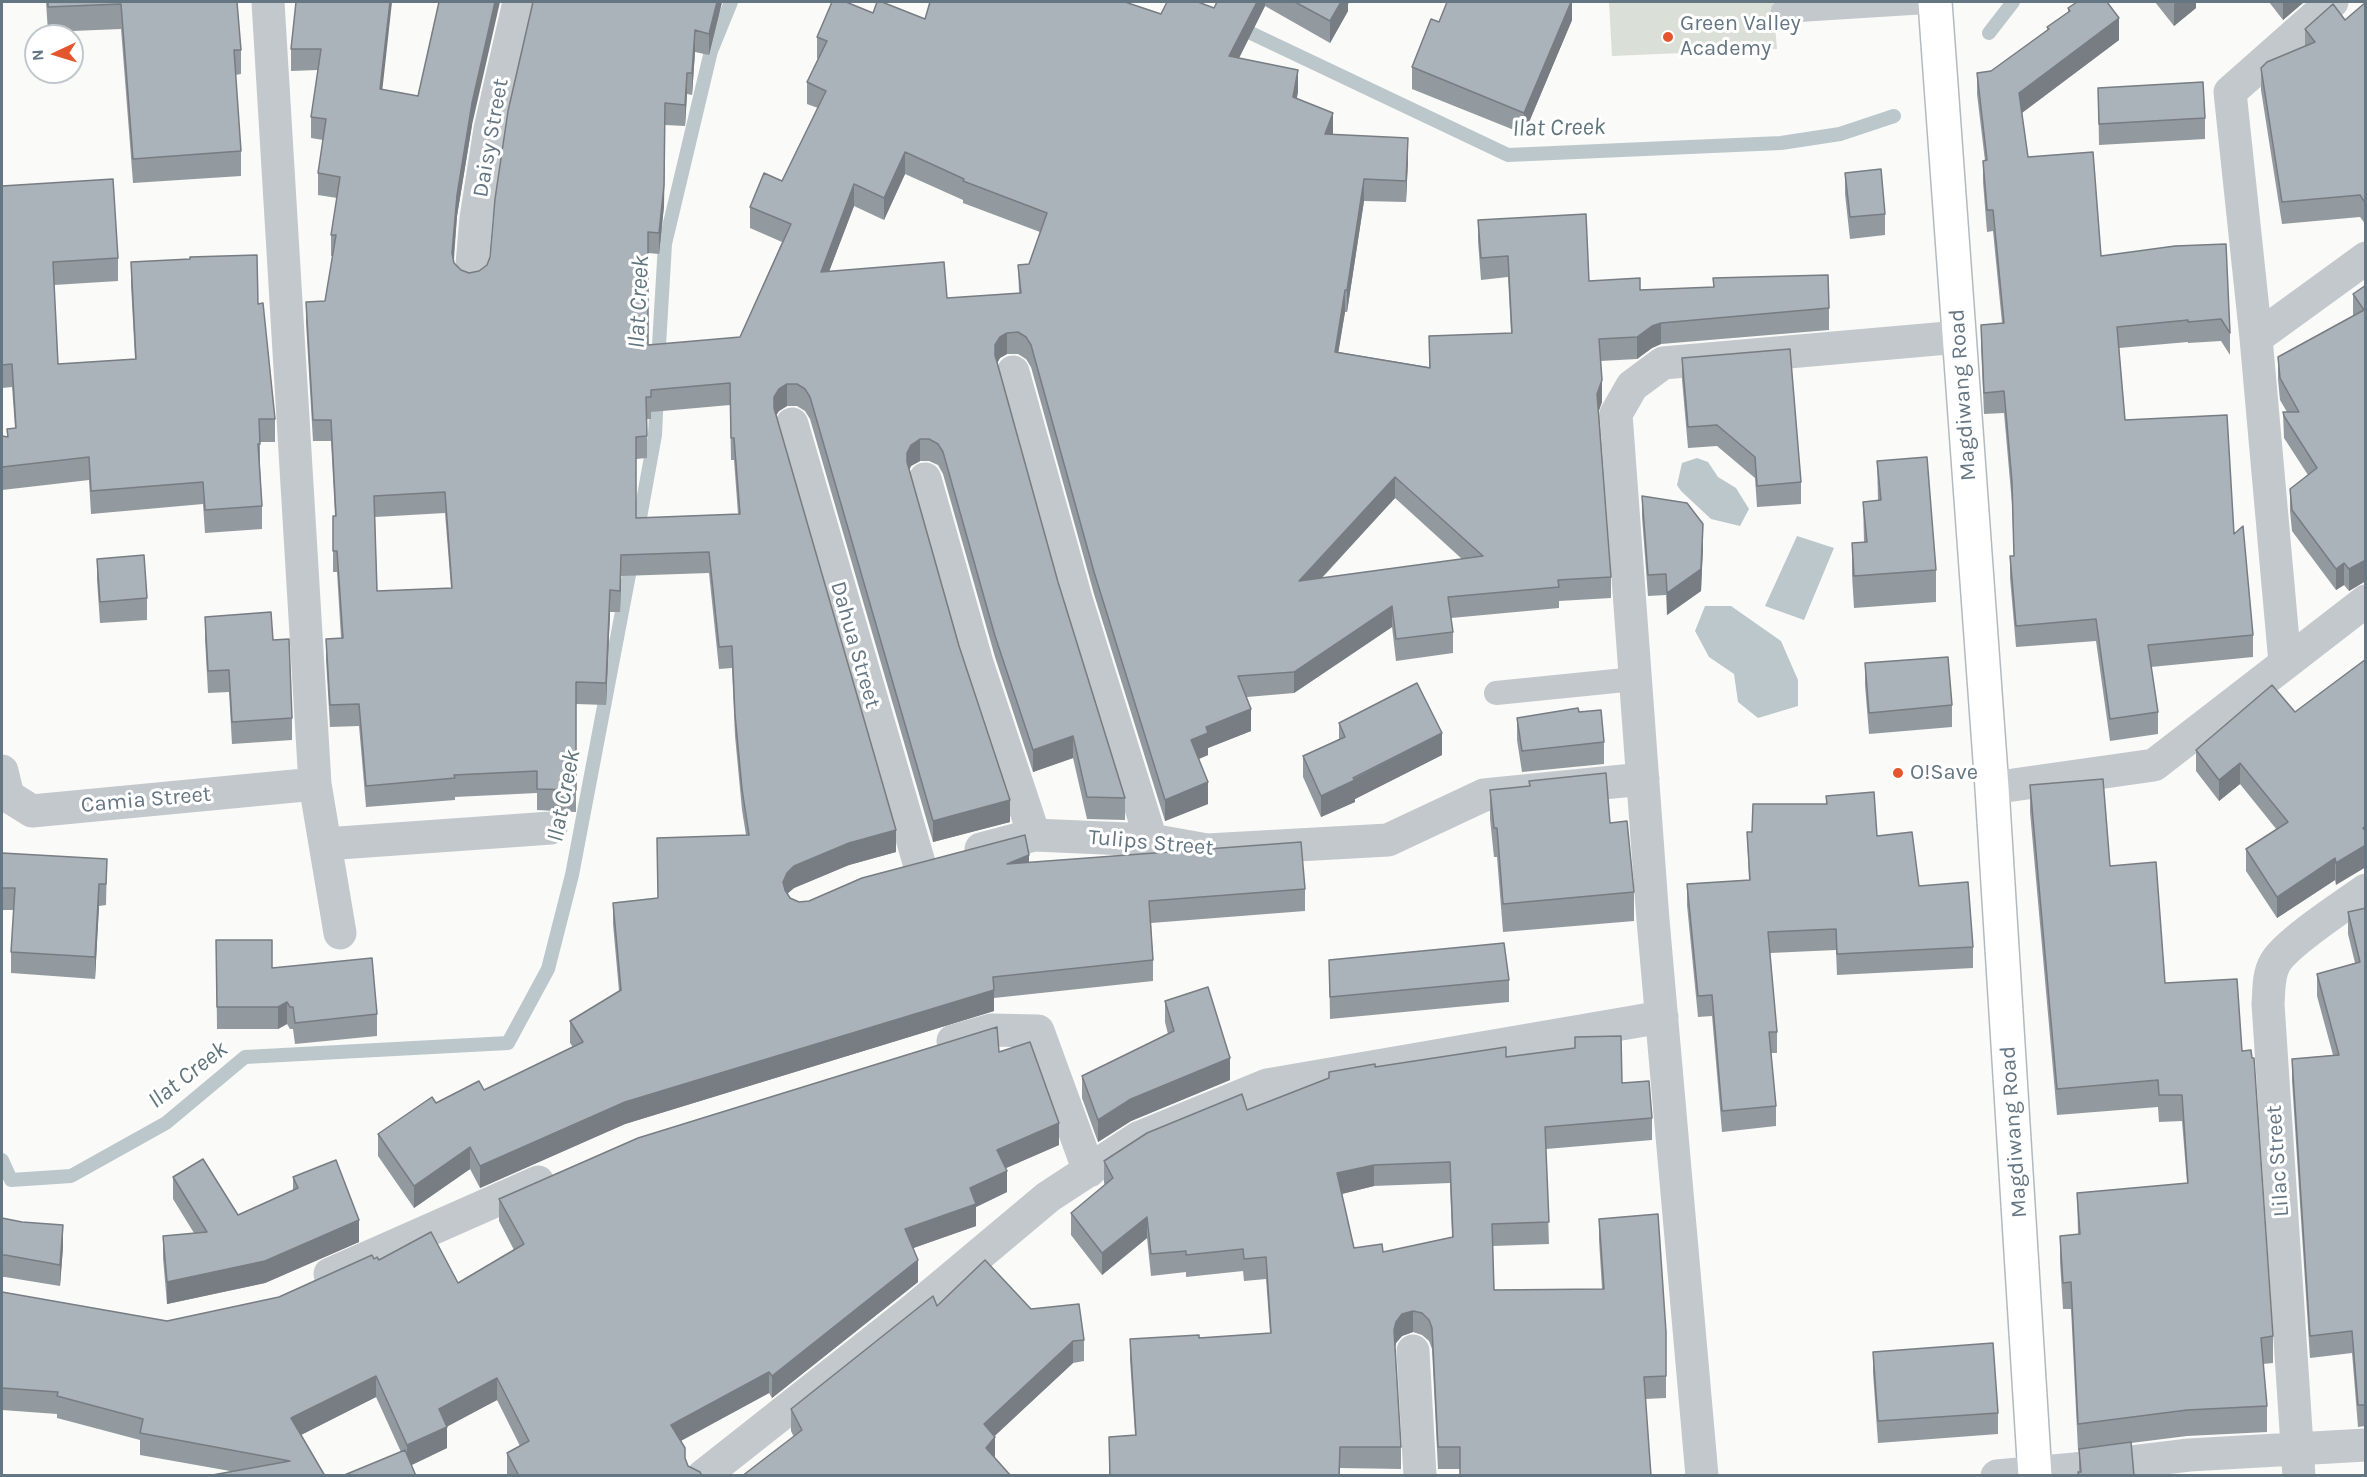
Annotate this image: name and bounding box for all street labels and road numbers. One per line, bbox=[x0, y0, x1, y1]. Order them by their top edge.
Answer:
street label: Daisy Street bbox=[468, 77, 514, 199]
street label: Magdiwang Road bbox=[1944, 308, 1982, 482]
street label: Dahua Street bbox=[824, 578, 886, 712]
street label: Camia Street bbox=[80, 781, 212, 819]
street label: Tulips Street bbox=[1087, 824, 1215, 862]
street label: Magdiwang Road bbox=[1995, 1045, 2033, 1219]
street label: Lilac Street bbox=[2261, 1104, 2295, 1218]

